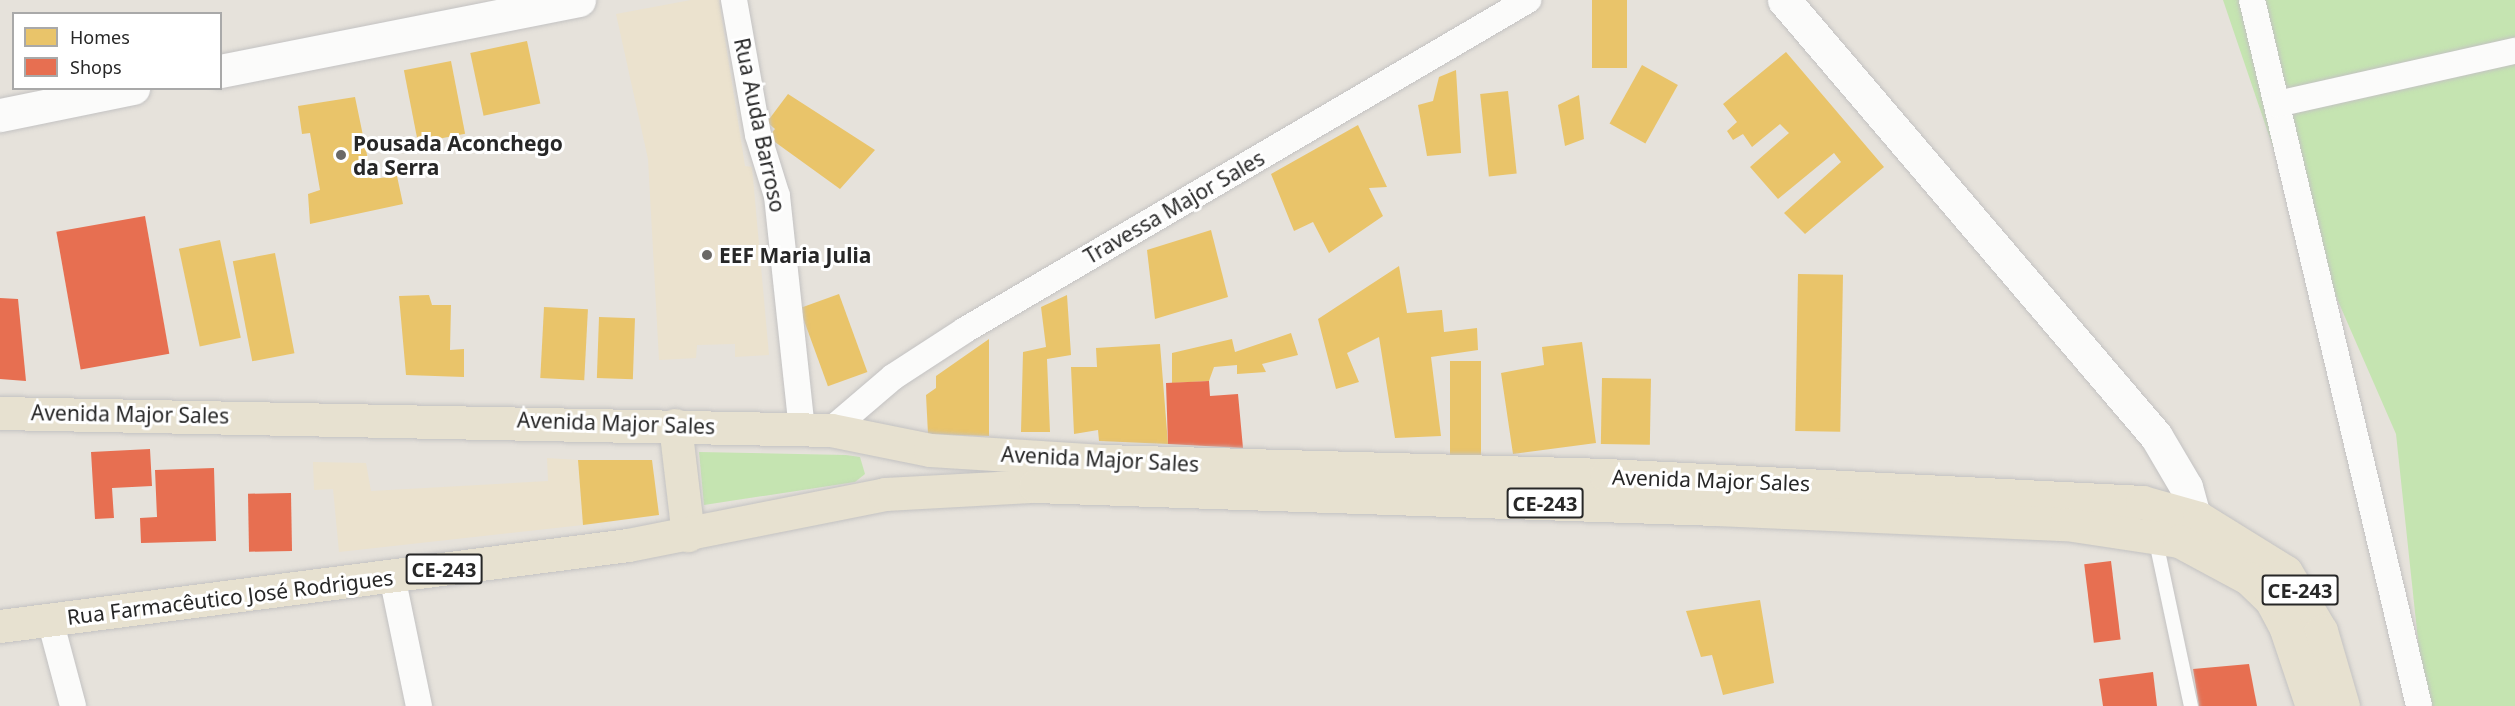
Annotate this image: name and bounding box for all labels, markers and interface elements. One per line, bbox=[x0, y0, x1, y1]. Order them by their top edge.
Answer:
legend bbox=[12, 12, 222, 90]
text: Homes bbox=[70, 25, 130, 49]
street label: Rua Auda Barroso bbox=[729, 35, 791, 215]
text: Shops bbox=[70, 55, 122, 79]
place label: Pousada Aconchego da Serra bbox=[353, 130, 563, 180]
street label: Travessa Major Sales bbox=[1079, 145, 1269, 269]
marker: Pousada Aconchego da Serra bbox=[334, 148, 348, 162]
place label: EEF Maria Julia bbox=[719, 242, 871, 268]
marker: EEF Maria Julia bbox=[700, 248, 714, 262]
street label: Avenida Major Sales bbox=[31, 400, 229, 428]
street label: Avenida Major Sales bbox=[517, 407, 715, 439]
street label: Avenida Major Sales bbox=[1000, 441, 1200, 477]
street label: Avenida Major Sales bbox=[1612, 464, 1810, 496]
road number: CE-243 bbox=[1506, 486, 1584, 520]
road number: CE-243 bbox=[405, 552, 483, 586]
street label: Rua Farmacêutico José Rodrigues bbox=[65, 564, 395, 630]
road number: CE-243 bbox=[2261, 573, 2339, 607]

